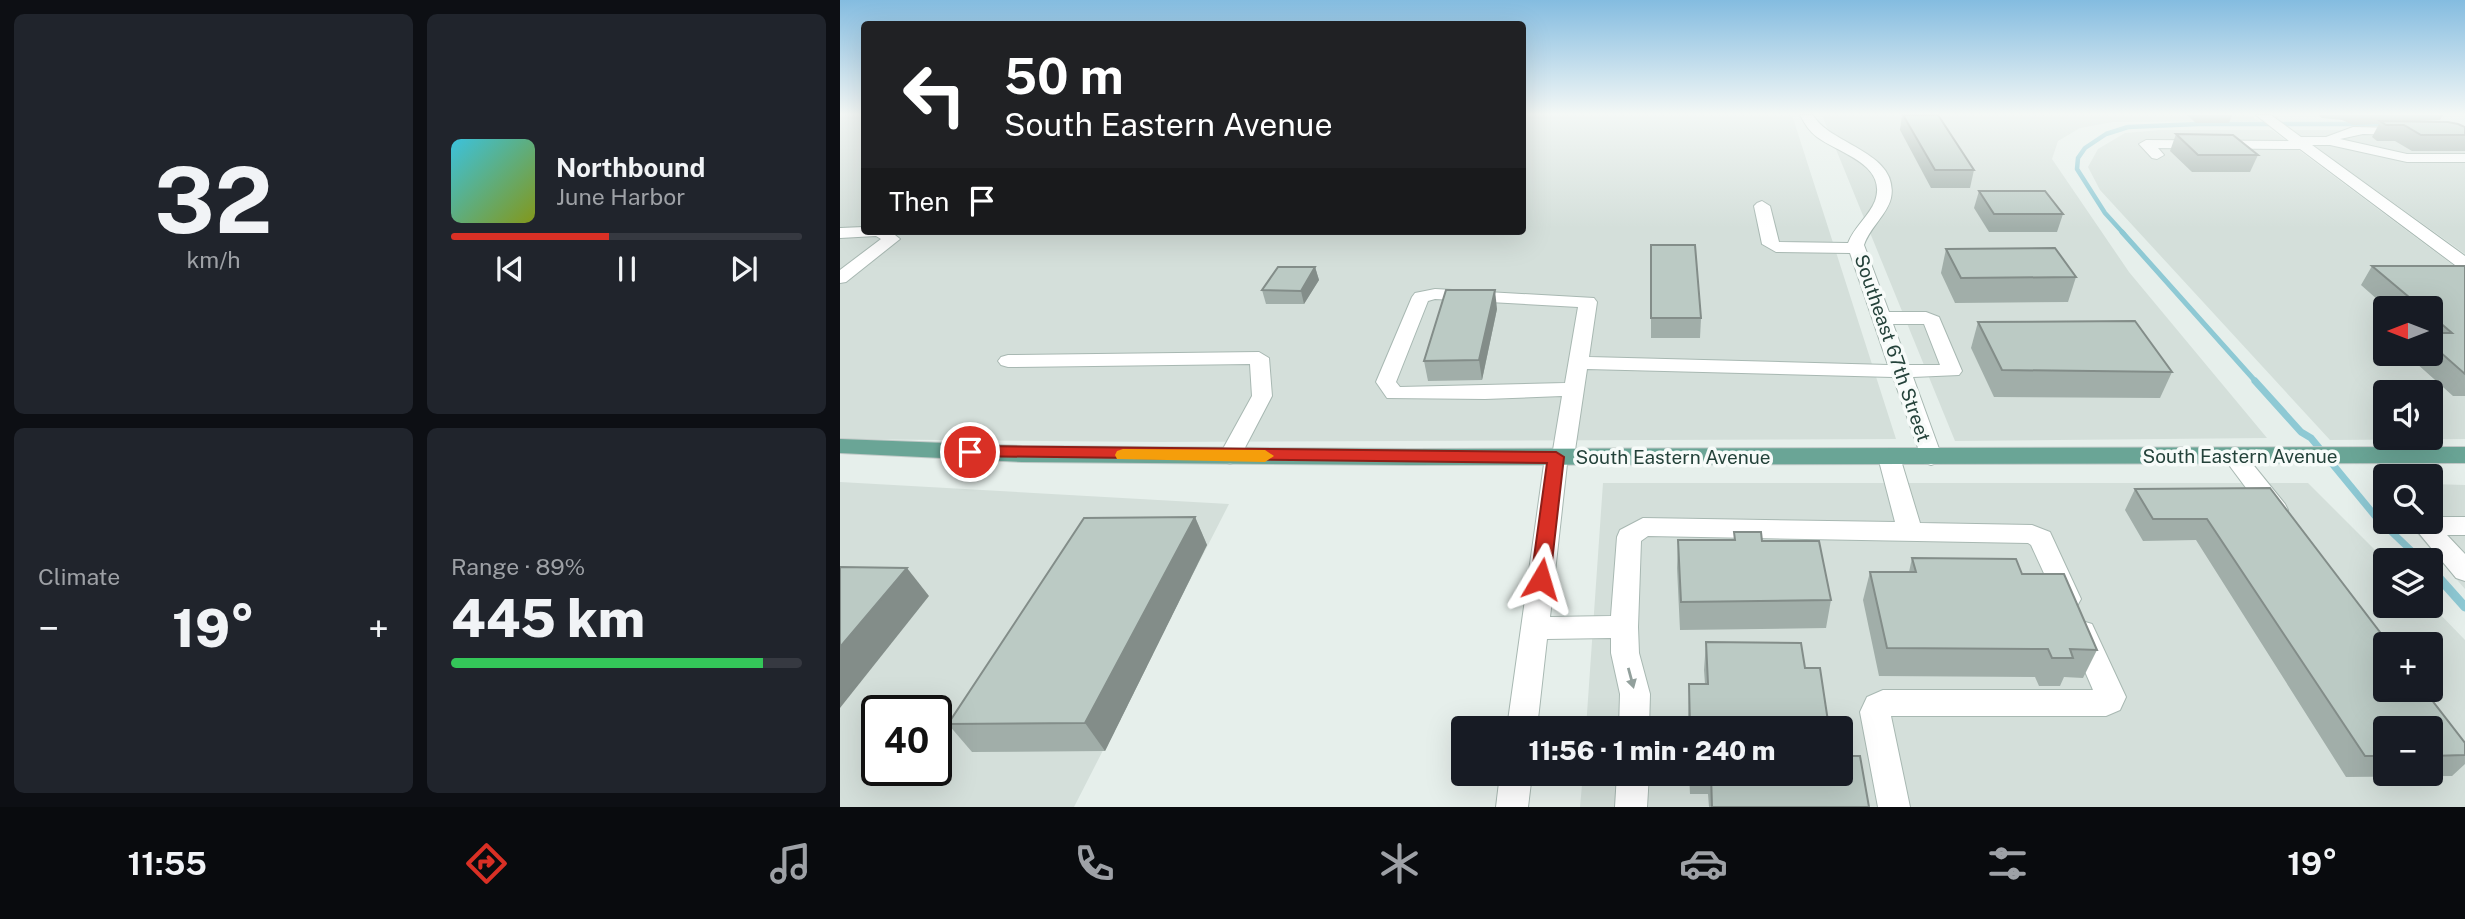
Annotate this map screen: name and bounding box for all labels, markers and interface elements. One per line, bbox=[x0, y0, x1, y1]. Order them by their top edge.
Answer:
text: 50 m bbox=[1004, 47, 1124, 105]
icon: left bbox=[889, 49, 980, 140]
text: South Eastern Avenue bbox=[1004, 106, 1333, 143]
text: 32 bbox=[154, 147, 273, 253]
text: Northbound bbox=[556, 152, 705, 183]
icon: arrive bbox=[963, 182, 1001, 220]
text: June Harbor bbox=[556, 183, 685, 210]
text: Then bbox=[889, 186, 949, 217]
text: km/h bbox=[186, 246, 241, 273]
icon: previous bbox=[491, 250, 529, 288]
icon: pause bbox=[608, 250, 646, 288]
icon: next bbox=[725, 250, 763, 288]
street label: Southeast 67th Street bbox=[1851, 251, 1935, 445]
north arrow bbox=[2373, 296, 2443, 366]
map controls bbox=[2373, 296, 2443, 786]
button: sound bbox=[2373, 380, 2443, 450]
pin bbox=[940, 422, 1000, 482]
icon: arrive bbox=[951, 433, 989, 471]
street label: South Eastern Avenue bbox=[2142, 445, 2338, 467]
street label: South Eastern Avenue bbox=[1575, 446, 1771, 468]
button: search bbox=[2373, 464, 2443, 534]
position arrow bbox=[1504, 542, 1578, 616]
button: layers bbox=[2373, 548, 2443, 618]
text: Range · 89% bbox=[451, 553, 585, 580]
text: Climate bbox=[38, 563, 120, 590]
text: 445 km bbox=[451, 588, 645, 649]
text: 19° bbox=[172, 598, 255, 659]
text: − bbox=[38, 606, 59, 651]
text: + bbox=[368, 606, 389, 651]
button: + bbox=[2373, 632, 2443, 702]
one-way arrow bbox=[1626, 667, 1637, 689]
speed limit sign: 40 bbox=[861, 695, 952, 786]
button: − bbox=[2373, 716, 2443, 786]
text: 11:56 · 1 min · 240 m bbox=[1529, 735, 1776, 766]
icon: directions bbox=[462, 839, 511, 888]
icon: music bbox=[766, 839, 815, 888]
icon: phone bbox=[1070, 839, 1119, 888]
icon: climate bbox=[1375, 839, 1424, 888]
icon: car bbox=[1679, 839, 1728, 888]
icon: filters bbox=[1983, 839, 2032, 888]
text: 11:55 bbox=[128, 845, 207, 882]
text: 19° bbox=[2287, 845, 2337, 882]

